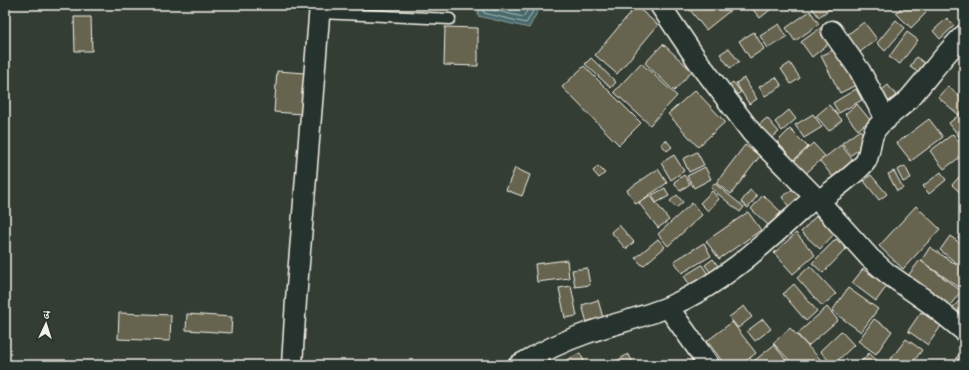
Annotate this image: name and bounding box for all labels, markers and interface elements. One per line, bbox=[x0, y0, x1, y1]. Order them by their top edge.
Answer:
north arrow bbox=[26, 304, 66, 344]
text: उ bbox=[42, 308, 51, 324]

